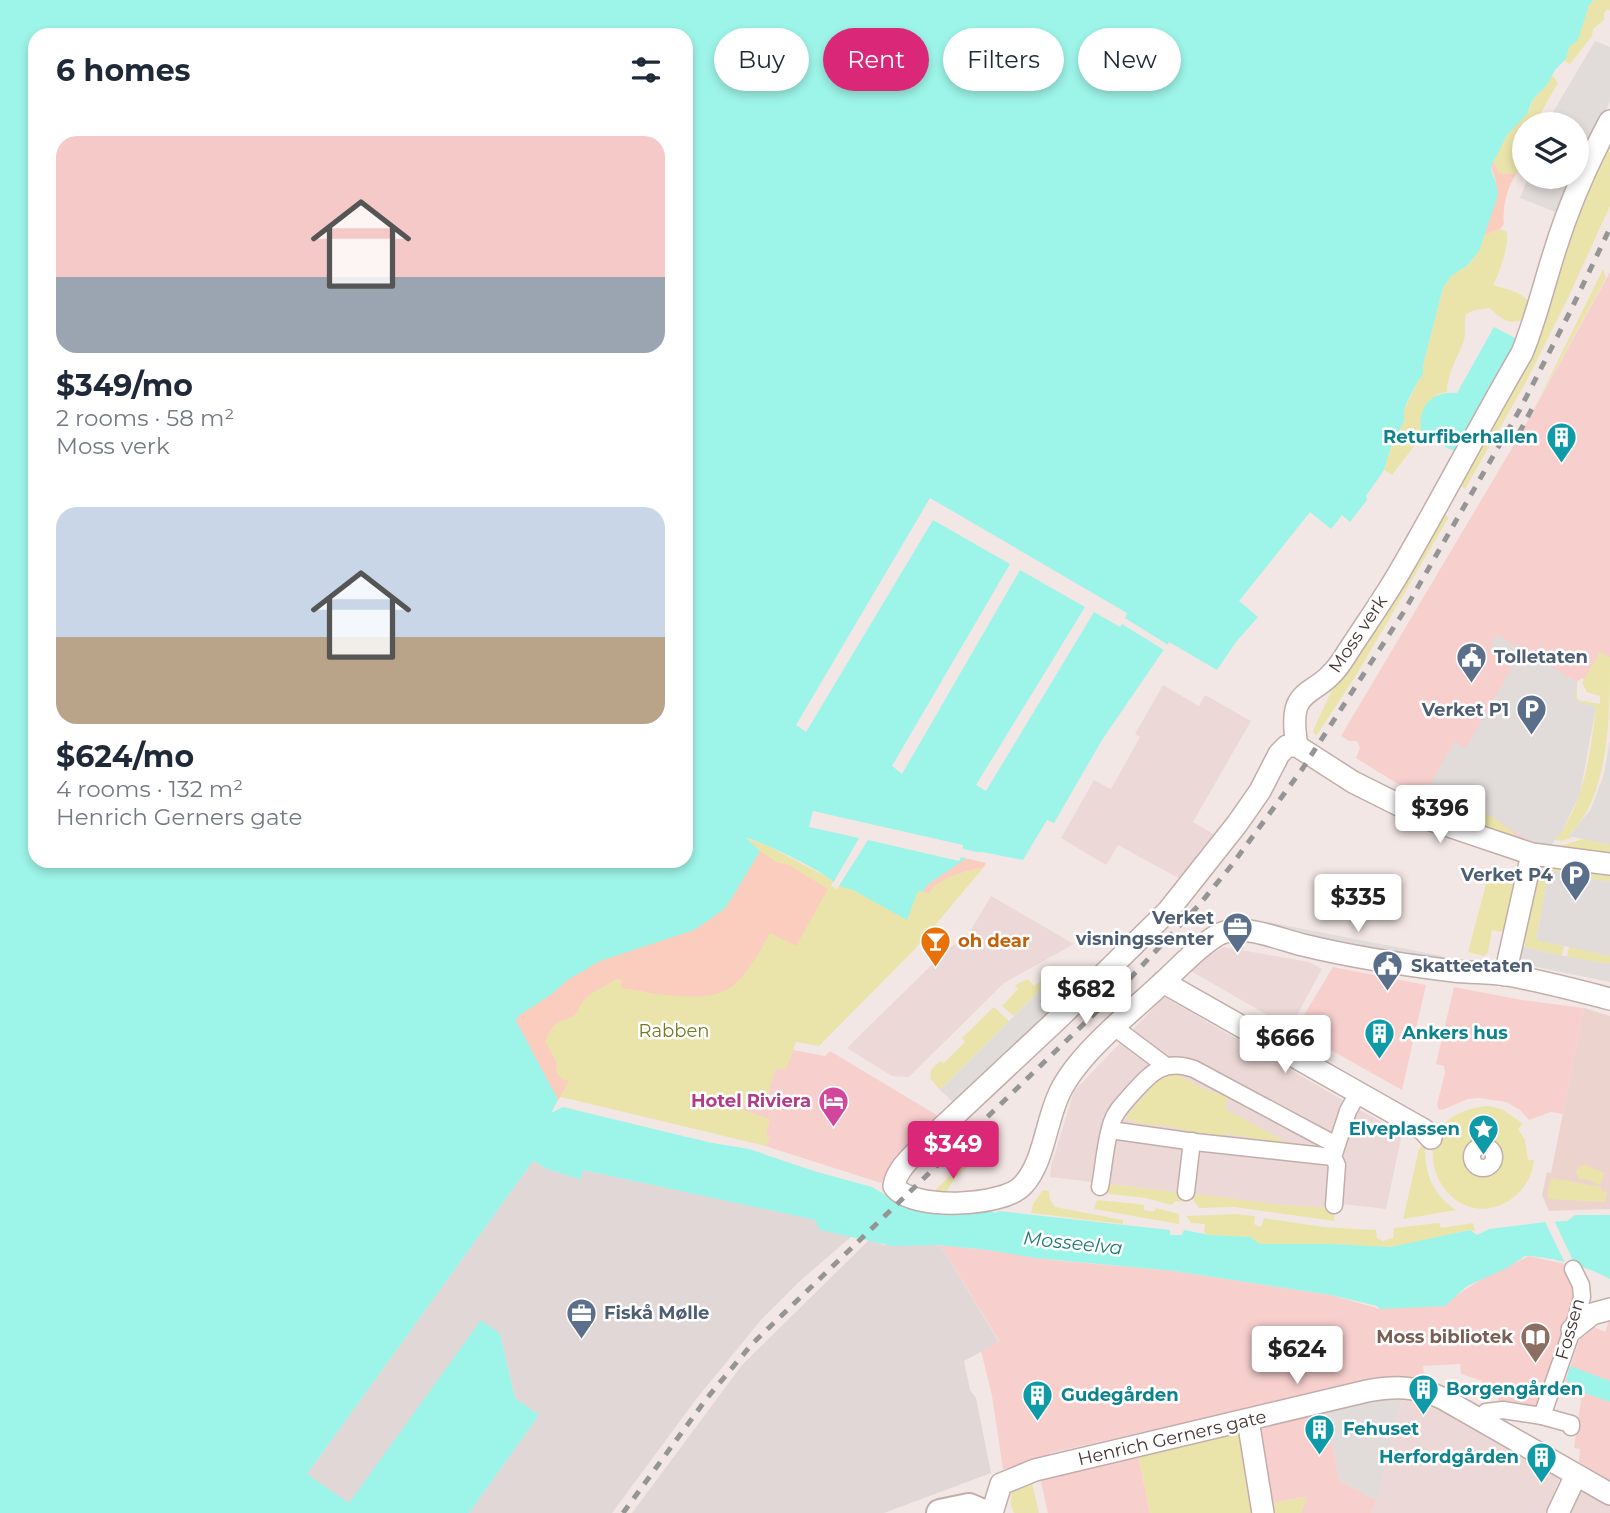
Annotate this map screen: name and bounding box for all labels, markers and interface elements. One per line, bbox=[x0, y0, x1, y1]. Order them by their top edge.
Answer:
chip: Buy bbox=[714, 28, 809, 91]
chip: Rent bbox=[823, 28, 929, 91]
chip: Filters bbox=[943, 28, 1064, 91]
chip: New bbox=[1078, 28, 1181, 91]
icon: filters bbox=[627, 51, 665, 89]
text: 6 homes bbox=[56, 52, 191, 89]
map controls bbox=[1512, 112, 1589, 189]
button: layers bbox=[1512, 112, 1589, 189]
icon: home bbox=[298, 181, 424, 307]
text: $349/mo bbox=[56, 367, 193, 404]
text: 2 rooms · 58 m² bbox=[56, 404, 234, 432]
building icon: Returfiberhallen bbox=[1544, 420, 1578, 464]
place label: Returfiberhallen bbox=[1383, 426, 1538, 448]
text: Moss verk bbox=[56, 432, 170, 460]
icon: home bbox=[298, 552, 424, 678]
street label: Moss verk bbox=[1324, 591, 1392, 677]
public building icon: Tolletaten bbox=[1454, 640, 1488, 684]
place label: Tolletaten bbox=[1494, 646, 1588, 668]
parking icon: Verket P1 bbox=[1515, 693, 1549, 737]
place label: Verket P1 bbox=[1421, 699, 1509, 721]
text: $624/mo bbox=[56, 738, 194, 775]
text: 4 rooms · 132 m² bbox=[56, 775, 243, 803]
pin: $396 bbox=[1399, 786, 1481, 845]
text: $396 bbox=[1411, 794, 1469, 822]
text: Henrich Gerners gate bbox=[56, 803, 302, 831]
parking icon: Verket P4 bbox=[1559, 858, 1593, 902]
place label: Verket P4 bbox=[1460, 864, 1554, 886]
pin: $335 bbox=[1317, 874, 1399, 934]
text: $335 bbox=[1330, 883, 1386, 911]
place label: Verket visningssenter bbox=[1075, 907, 1214, 950]
office icon: Verket visningssenter bbox=[1220, 911, 1254, 955]
bar icon: oh dear bbox=[918, 924, 952, 968]
place label: oh dear bbox=[958, 930, 1030, 952]
public building icon: Skatteetaten bbox=[1371, 949, 1405, 993]
place label: Skatteetaten bbox=[1411, 955, 1533, 977]
pin: $682 bbox=[1045, 967, 1127, 1026]
text: $682 bbox=[1057, 975, 1115, 1003]
pin: $666 bbox=[1244, 1016, 1326, 1075]
building icon: Ankers hus bbox=[1362, 1016, 1396, 1060]
park label: Rabben bbox=[639, 1020, 710, 1042]
place label: Ankers hus bbox=[1401, 1022, 1508, 1044]
text: $666 bbox=[1256, 1024, 1314, 1052]
hotel icon: Hotel Riviera bbox=[817, 1084, 851, 1128]
place label: Hotel Riviera bbox=[691, 1090, 811, 1112]
place icon: Elveplassen bbox=[1466, 1112, 1500, 1156]
place label: Elveplassen bbox=[1349, 1118, 1460, 1140]
pin: $349 bbox=[912, 1122, 994, 1181]
text: $349 bbox=[924, 1130, 982, 1158]
water label: Mosseelva bbox=[1022, 1226, 1124, 1260]
office icon: Fiskå Mølle bbox=[564, 1296, 598, 1340]
street label: Fossen bbox=[1551, 1296, 1589, 1362]
place label: Fiskå Mølle bbox=[604, 1302, 709, 1324]
library icon: Moss bibliotek bbox=[1519, 1320, 1553, 1364]
pin: $624 bbox=[1256, 1326, 1338, 1386]
place label: Moss bibliotek bbox=[1376, 1326, 1513, 1348]
text: $624 bbox=[1268, 1335, 1326, 1363]
building icon: Borgengården bbox=[1406, 1372, 1440, 1416]
building icon: Gudegården bbox=[1021, 1378, 1055, 1422]
place label: Borgengården bbox=[1446, 1378, 1583, 1400]
place label: Gudegården bbox=[1061, 1384, 1179, 1406]
street label: Henrich Gerners gate bbox=[1076, 1406, 1269, 1470]
building icon: Fehuset bbox=[1303, 1412, 1337, 1456]
place label: Fehuset bbox=[1343, 1418, 1419, 1440]
building icon: Herfordgården bbox=[1525, 1440, 1559, 1484]
place label: Herfordgården bbox=[1379, 1446, 1519, 1468]

